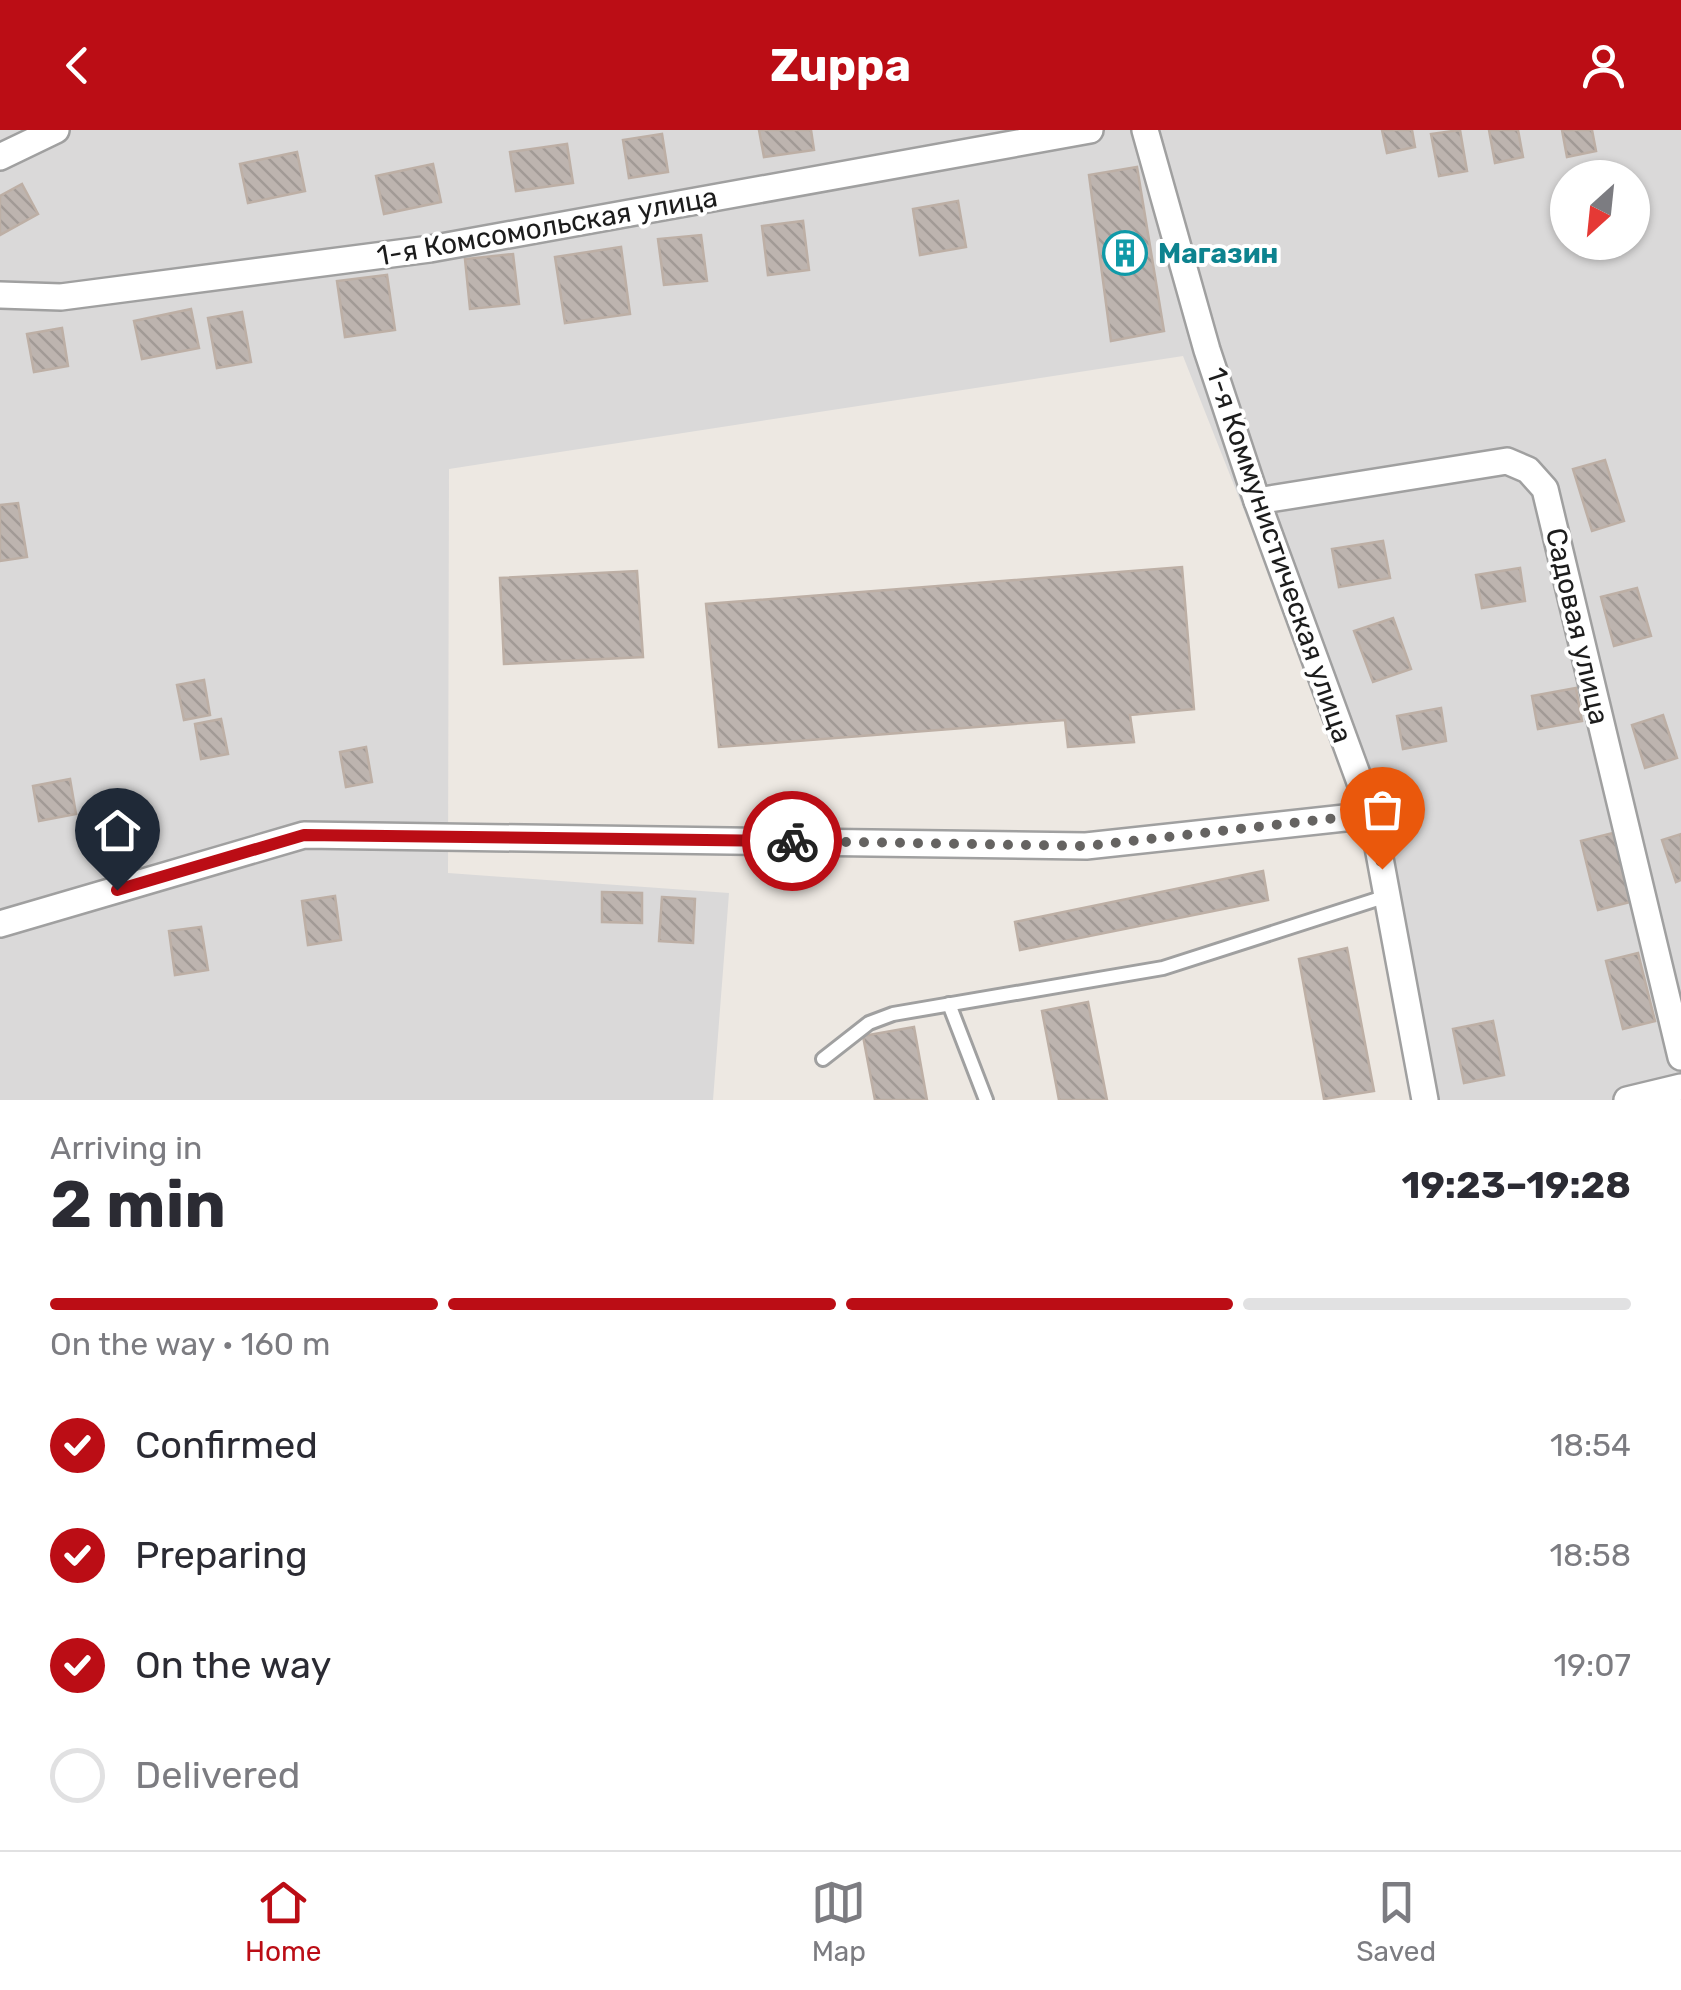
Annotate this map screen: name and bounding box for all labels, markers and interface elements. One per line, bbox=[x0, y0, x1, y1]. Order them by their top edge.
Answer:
icon: back bbox=[50, 38, 105, 93]
icon: person bbox=[1576, 38, 1631, 93]
text: Zuppa bbox=[770, 39, 911, 92]
north arrow bbox=[1550, 160, 1650, 260]
map controls bbox=[1550, 160, 1650, 260]
street label: 1-я Комсомольская улица bbox=[374, 180, 720, 273]
building icon: Магазин bbox=[1102, 230, 1148, 276]
place label: Магазин bbox=[1158, 237, 1278, 270]
street label: 1-я Коммунистическая улица bbox=[1200, 363, 1359, 747]
street label: Садовая улица bbox=[1539, 525, 1616, 728]
pin bbox=[1340, 767, 1425, 870]
icon: bag bbox=[1355, 782, 1410, 837]
pin bbox=[75, 788, 160, 891]
courier bbox=[742, 791, 842, 891]
icon: home bbox=[90, 803, 145, 858]
icon: bike bbox=[765, 814, 820, 869]
text: Arriving in bbox=[50, 1129, 202, 1167]
text: 19:23–19:28 bbox=[1402, 1162, 1631, 1208]
text: 2 min bbox=[50, 1166, 226, 1243]
text: On the way · 160 m bbox=[50, 1325, 330, 1363]
icon: check bbox=[50, 1418, 105, 1473]
text: Confirmed bbox=[135, 1422, 318, 1468]
text: 18:54 bbox=[1550, 1426, 1631, 1464]
icon: check bbox=[50, 1528, 105, 1583]
text: Preparing bbox=[135, 1532, 308, 1578]
text: 18:58 bbox=[1549, 1536, 1631, 1574]
icon: check bbox=[50, 1638, 105, 1693]
text: On the way bbox=[135, 1642, 331, 1688]
text: 19:07 bbox=[1553, 1646, 1631, 1684]
text: Delivered bbox=[135, 1752, 300, 1798]
tab: Home bbox=[245, 1875, 322, 1968]
tab: Map bbox=[811, 1875, 866, 1968]
tab: Saved bbox=[1356, 1875, 1436, 1968]

